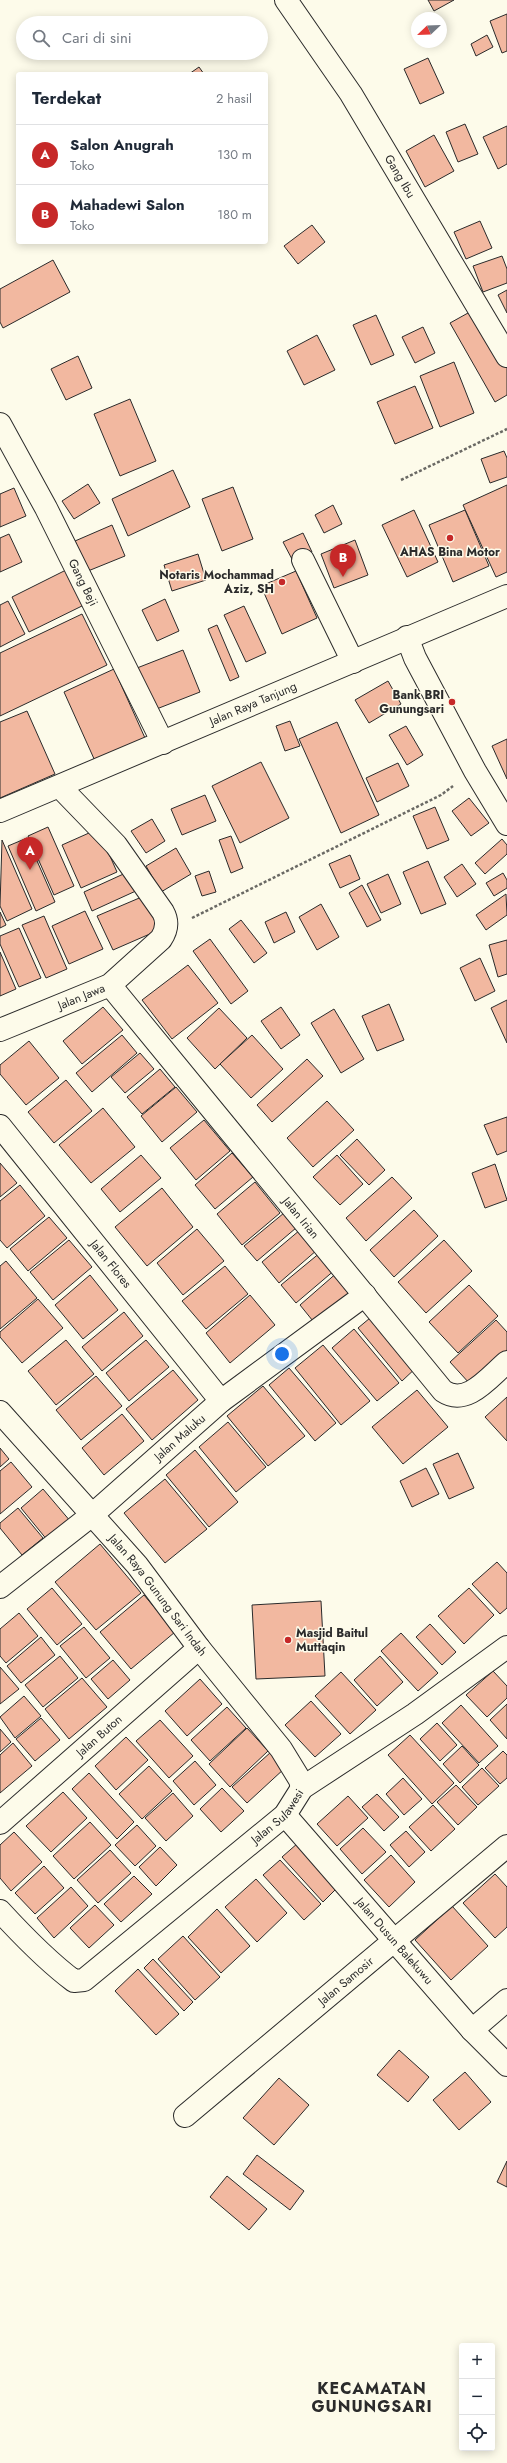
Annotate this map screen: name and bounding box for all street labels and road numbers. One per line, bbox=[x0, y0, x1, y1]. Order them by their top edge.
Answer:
street label: Gang Ibu bbox=[380, 151, 420, 201]
street label: Gang Beji bbox=[64, 556, 102, 609]
street label: Jalan Raya Tanjung bbox=[205, 677, 300, 731]
street label: Jalan Jawa bbox=[53, 979, 108, 1015]
street label: Jalan Irian bbox=[277, 1191, 324, 1243]
street label: Jalan Flores bbox=[85, 1234, 136, 1292]
street label: Jalan Maluku bbox=[149, 1410, 209, 1466]
street label: Jalan Raya Gunung Sari Indah bbox=[103, 1529, 211, 1660]
street label: Jalan Buton bbox=[71, 1711, 126, 1762]
street label: Jalan Sulawesi bbox=[246, 1785, 308, 1850]
street label: Jalan Dusun Balekuwu bbox=[350, 1892, 438, 1988]
street label: Jalan Samosir bbox=[313, 1952, 378, 2011]

